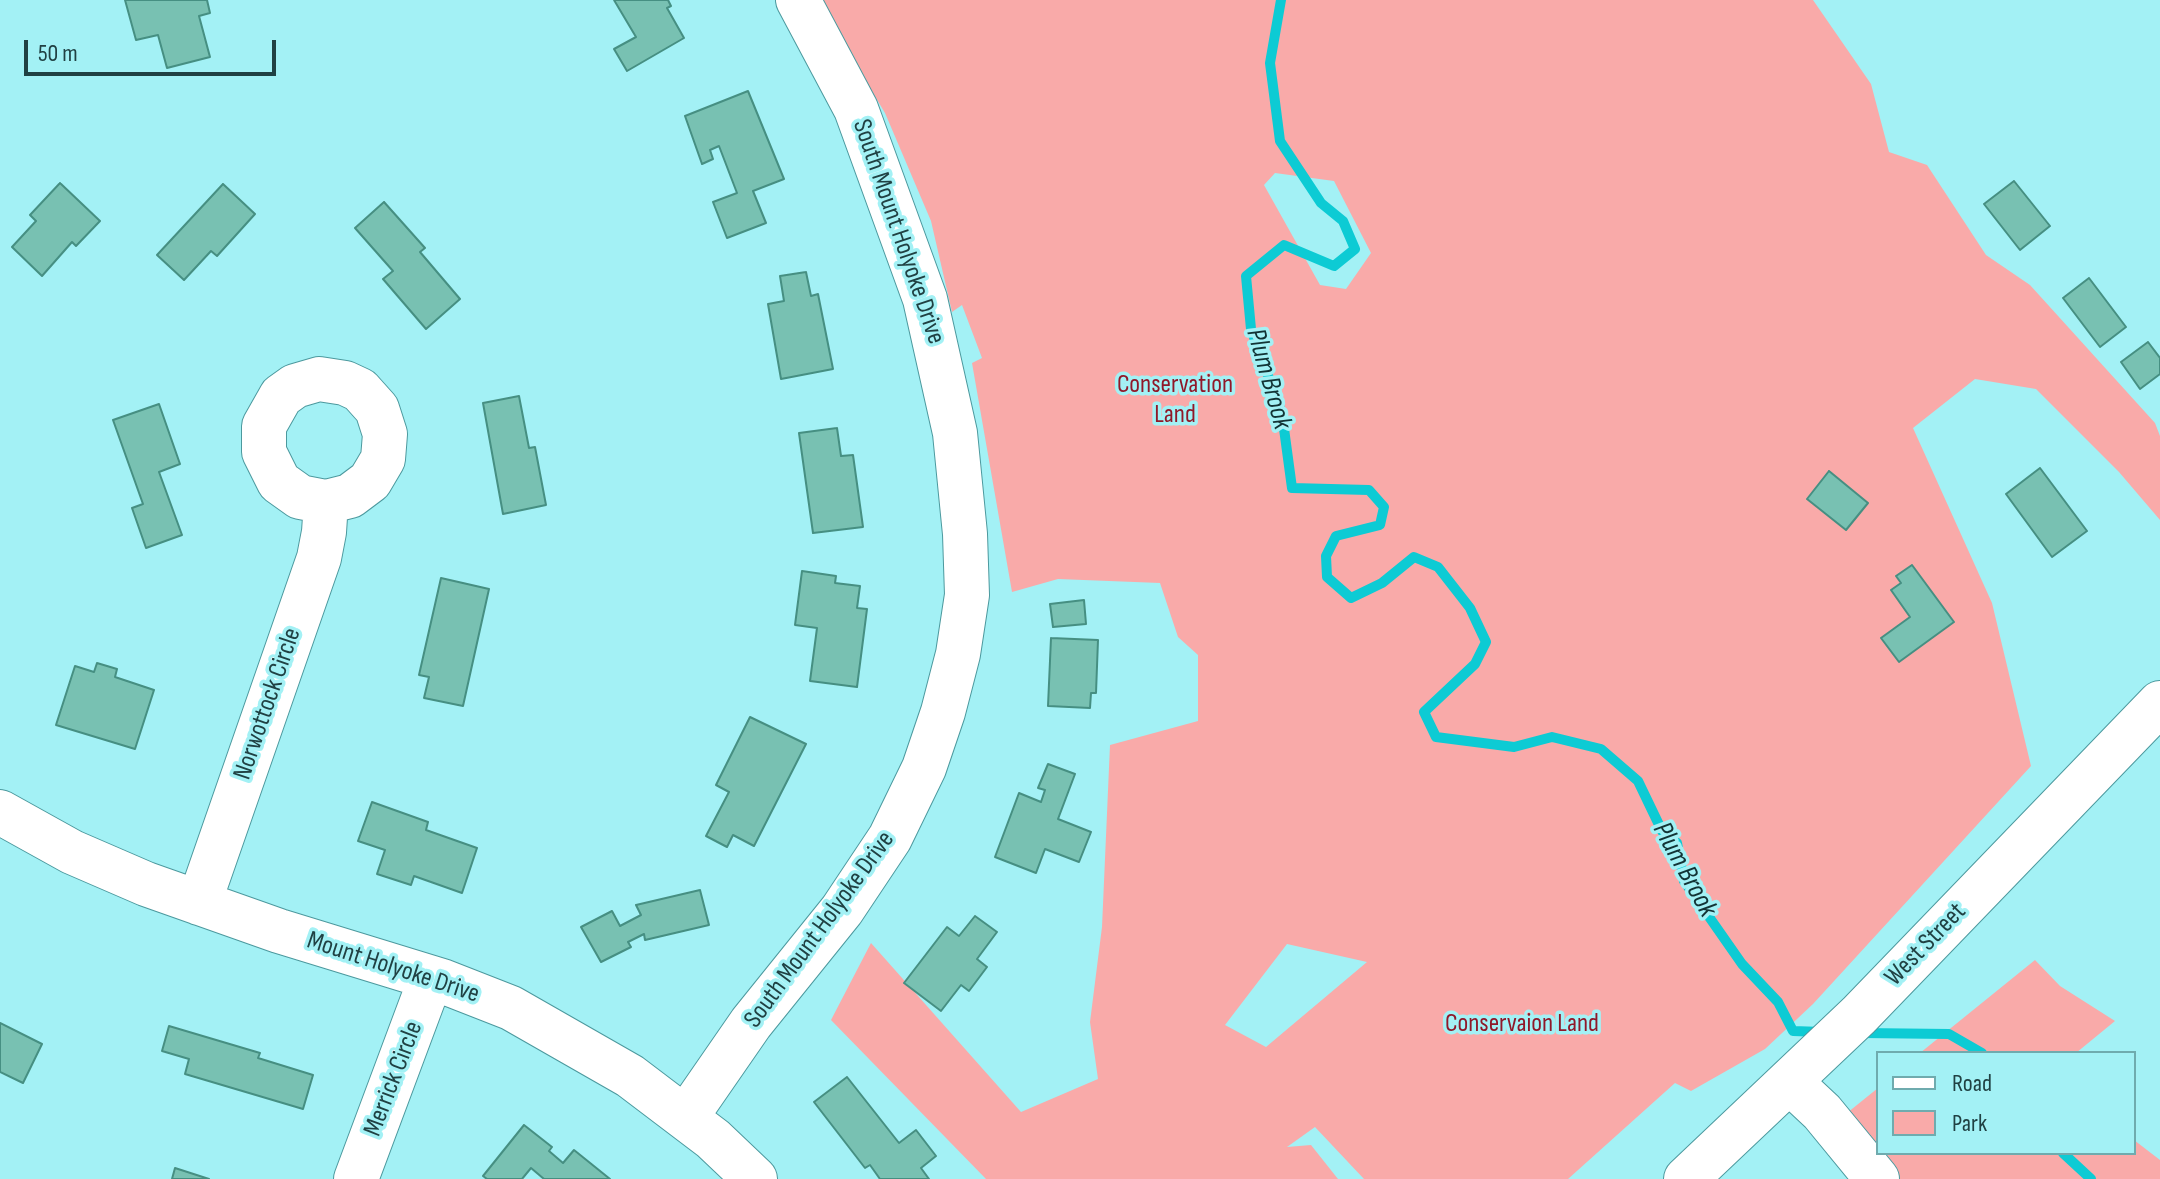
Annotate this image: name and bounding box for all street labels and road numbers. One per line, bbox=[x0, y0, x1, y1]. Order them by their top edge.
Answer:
street label: South Mount Holyoke Drive bbox=[845, 116, 951, 348]
street label: Norwottock Circle bbox=[227, 624, 309, 784]
street label: South Mount Holyoke Drive bbox=[738, 826, 902, 1034]
street label: West Street bbox=[1879, 897, 1973, 993]
street label: Mount Holyoke Drive bbox=[303, 925, 483, 1011]
street label: Merrick Circle bbox=[358, 1017, 430, 1141]

